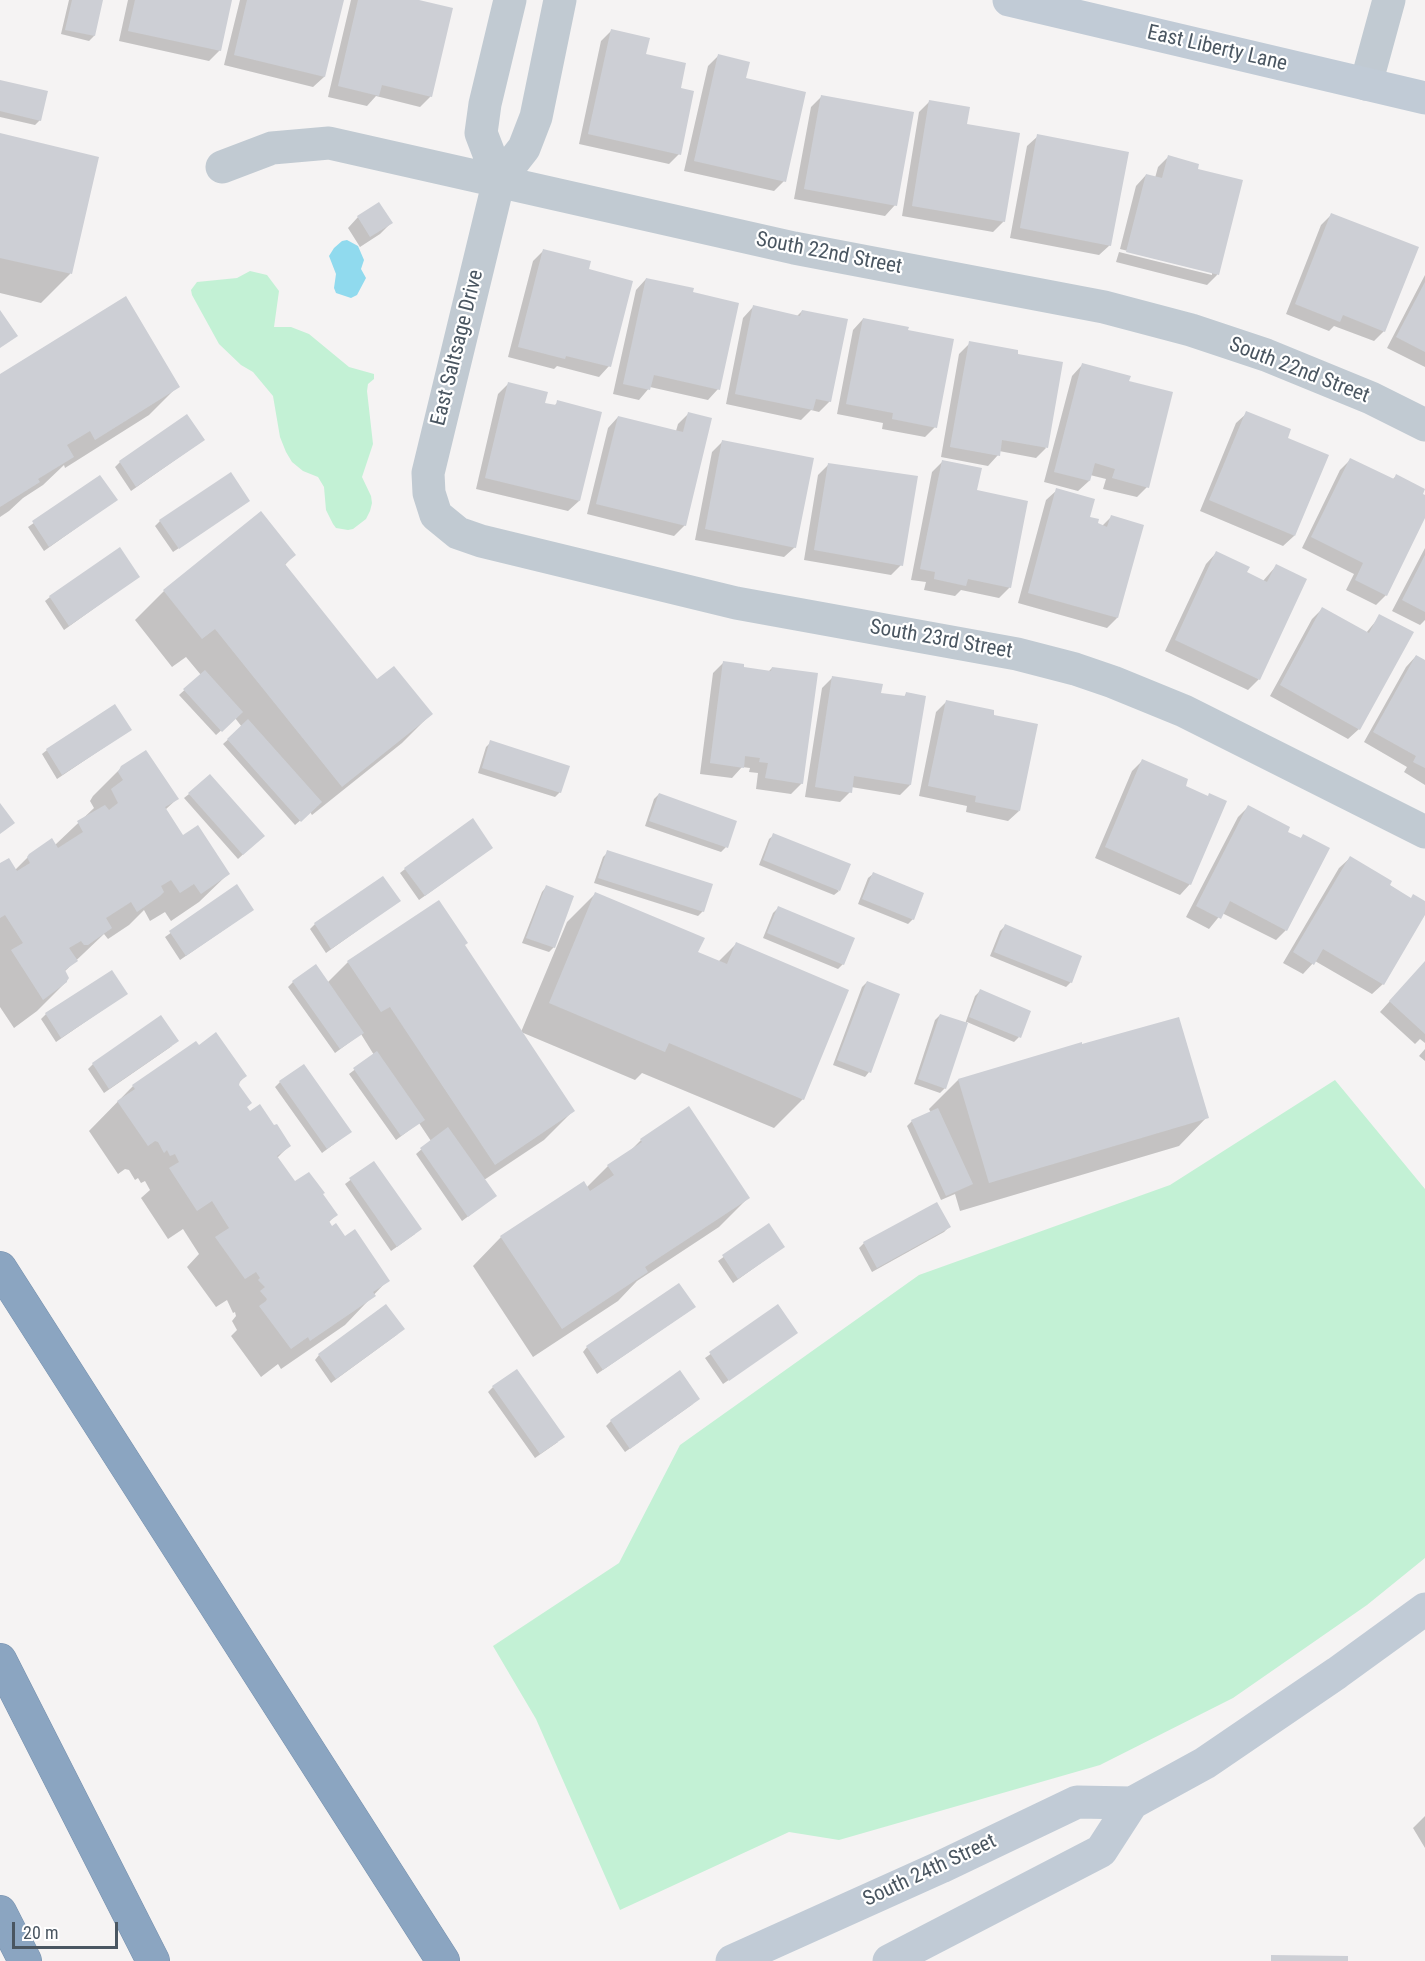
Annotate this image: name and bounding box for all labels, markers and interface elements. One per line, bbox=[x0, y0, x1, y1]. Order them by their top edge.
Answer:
street label: East Liberty Lane bbox=[1145, 21, 1289, 77]
street label: South 22nd Street bbox=[754, 228, 904, 280]
street label: East Saltsage Drive bbox=[426, 268, 490, 428]
street label: South 22nd Street bbox=[1225, 333, 1373, 409]
street label: South 23rd Street bbox=[868, 615, 1014, 665]
street label: South 24th Street bbox=[859, 1829, 1001, 1913]
scale bar bbox=[15, 1910, 122, 1948]
text: 20 m bbox=[23, 1922, 58, 1943]

